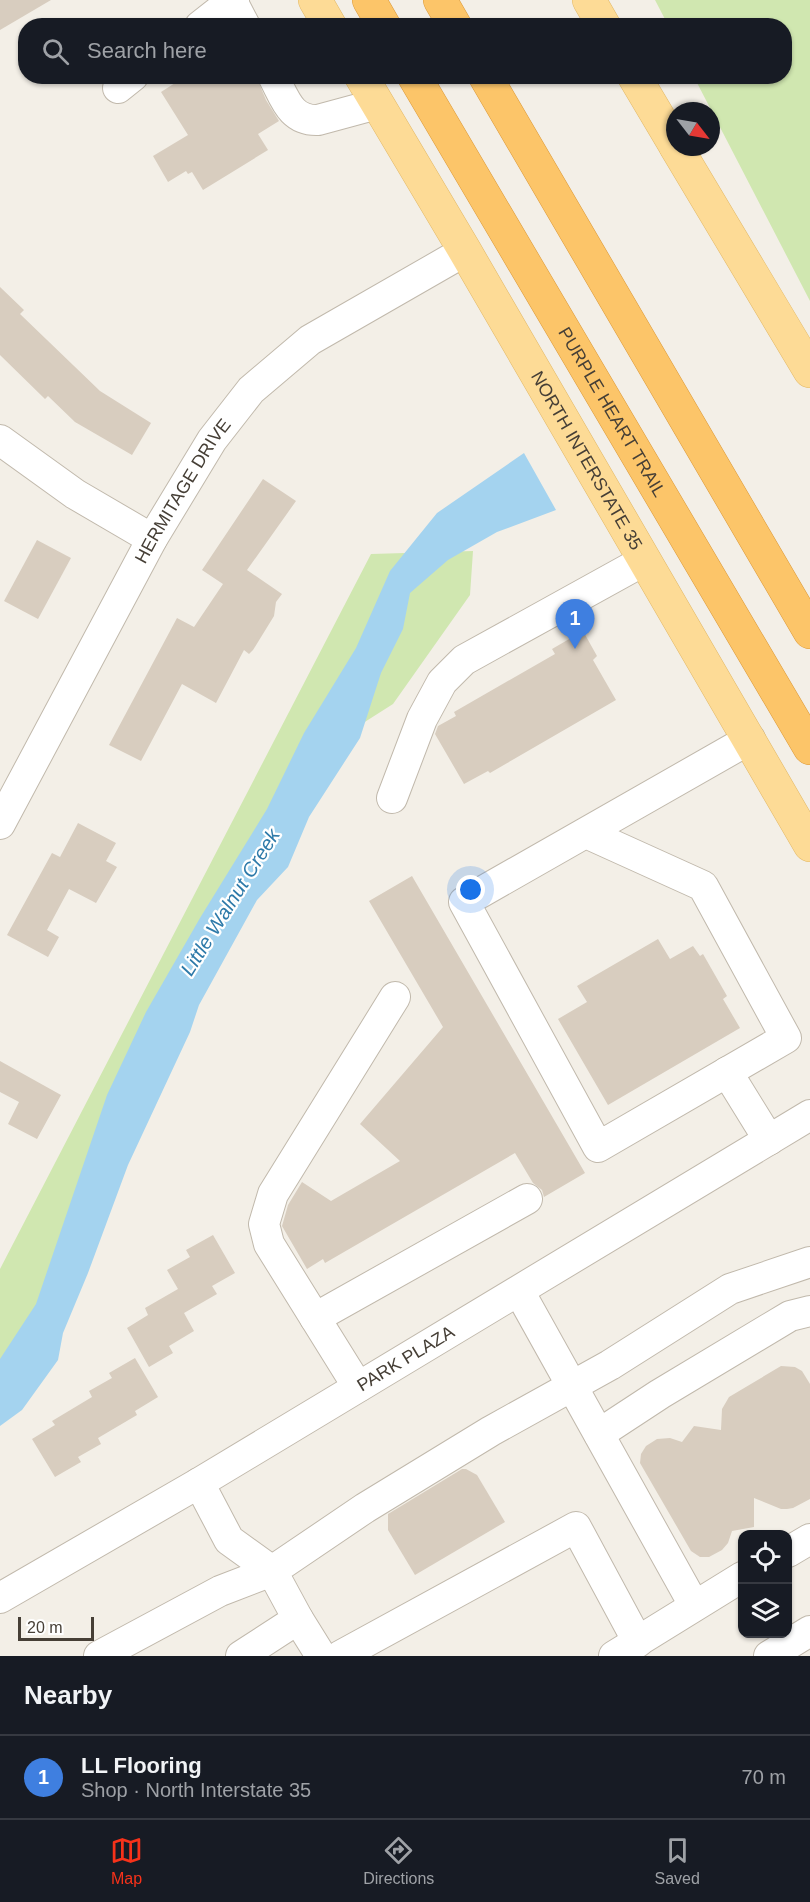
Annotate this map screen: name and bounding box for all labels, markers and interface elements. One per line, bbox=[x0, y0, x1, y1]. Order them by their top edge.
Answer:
search box bbox=[18, 18, 792, 84]
icon: search bbox=[39, 35, 72, 68]
text: Search here bbox=[87, 38, 207, 63]
north arrow bbox=[666, 102, 720, 156]
street label: PURPLE HEART TRAIL bbox=[554, 324, 670, 500]
street label: NORTH INTERSTATE 35 bbox=[527, 368, 646, 554]
street label: HERMITAGE DRIVE bbox=[131, 415, 235, 567]
pin: 1 bbox=[556, 600, 594, 649]
water label: Little Walnut Creek bbox=[176, 824, 285, 979]
your location bbox=[456, 875, 485, 904]
street label: PARK PLAZA bbox=[353, 1322, 458, 1395]
map controls bbox=[738, 1530, 792, 1638]
button: locate bbox=[738, 1530, 792, 1584]
button: layers bbox=[738, 1584, 792, 1638]
scale bar bbox=[18, 1614, 94, 1642]
text: 20 m bbox=[27, 1619, 63, 1636]
text: Nearby bbox=[24, 1680, 112, 1710]
text: LL Flooring bbox=[81, 1753, 202, 1778]
text: 1 bbox=[38, 1766, 49, 1788]
text: 70 m bbox=[742, 1766, 786, 1788]
text: Shop · North Interstate 35 bbox=[81, 1779, 311, 1801]
tab: Map bbox=[110, 1834, 143, 1888]
tab: Directions bbox=[363, 1834, 434, 1888]
tab: Saved bbox=[655, 1834, 700, 1888]

